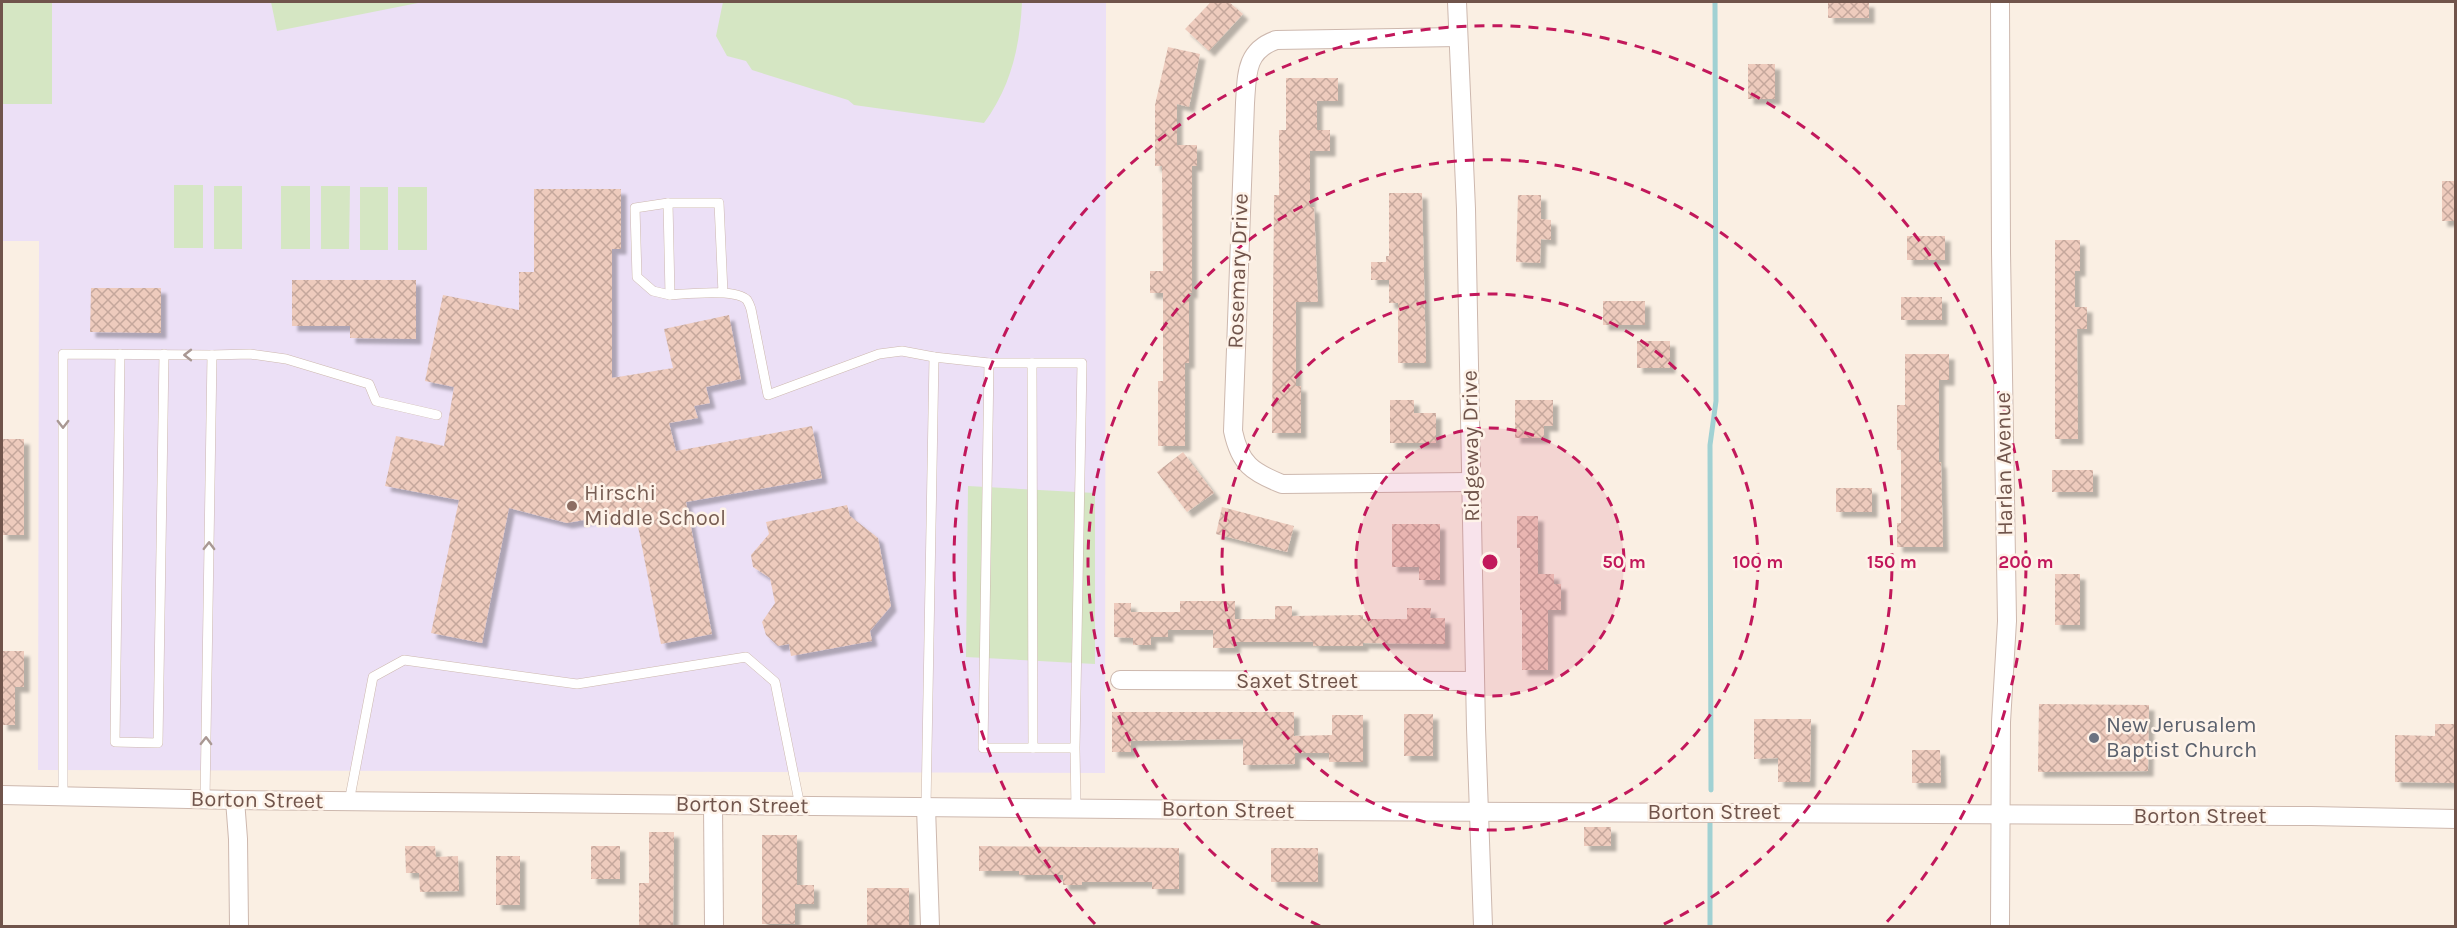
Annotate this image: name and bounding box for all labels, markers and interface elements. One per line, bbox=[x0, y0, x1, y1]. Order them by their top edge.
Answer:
street label: Rosemary Drive bbox=[1222, 193, 1254, 349]
one-way arrow bbox=[183, 349, 192, 361]
street label: Ridgeway Drive bbox=[1457, 370, 1485, 522]
street label: Harlan Avenue bbox=[1990, 392, 2018, 536]
one-way arrow bbox=[57, 420, 69, 429]
place label: Hirschi Middle School bbox=[584, 480, 726, 531]
marker: Hirschi Middle School bbox=[565, 499, 579, 513]
one-way arrow bbox=[203, 542, 215, 551]
text: 50 m bbox=[1602, 551, 1646, 573]
text: 100 m bbox=[1733, 551, 1783, 573]
text: 150 m bbox=[1867, 551, 1917, 573]
text: 200 m bbox=[1998, 551, 2054, 573]
centre of rings bbox=[1480, 552, 1500, 572]
street label: Saxet Street bbox=[1236, 668, 1358, 694]
place label: New Jerusalem Baptist Church bbox=[2106, 712, 2257, 763]
marker: New Jerusalem Baptist Church bbox=[2087, 731, 2101, 745]
one-way arrow bbox=[200, 737, 212, 746]
street label: Borton Street bbox=[190, 786, 324, 814]
street label: Borton Street bbox=[675, 791, 809, 819]
street label: Borton Street bbox=[1161, 796, 1295, 824]
street label: Borton Street bbox=[1648, 799, 1780, 825]
street label: Borton Street bbox=[2134, 803, 2266, 829]

